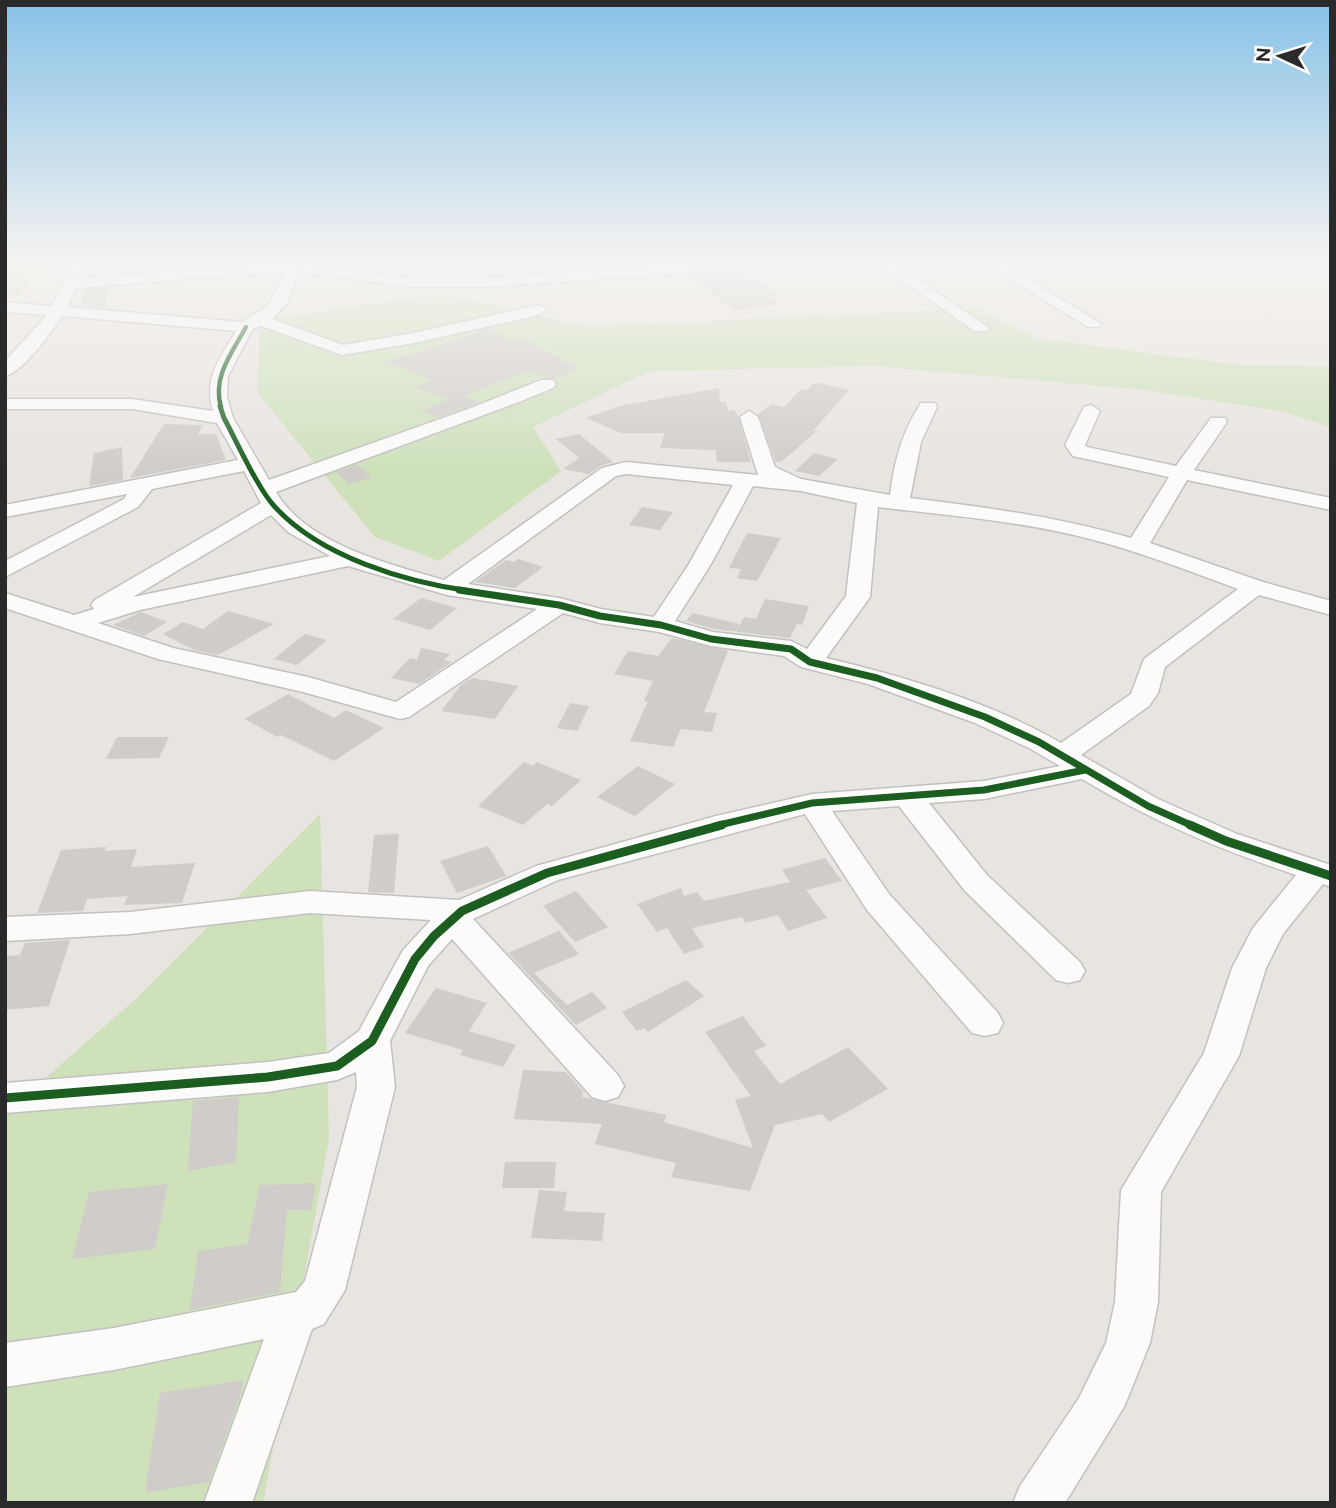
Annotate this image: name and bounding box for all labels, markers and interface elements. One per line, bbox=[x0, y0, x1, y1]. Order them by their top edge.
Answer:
north arrow bbox=[1245, 21, 1315, 91]
text: N bbox=[1252, 47, 1275, 63]

